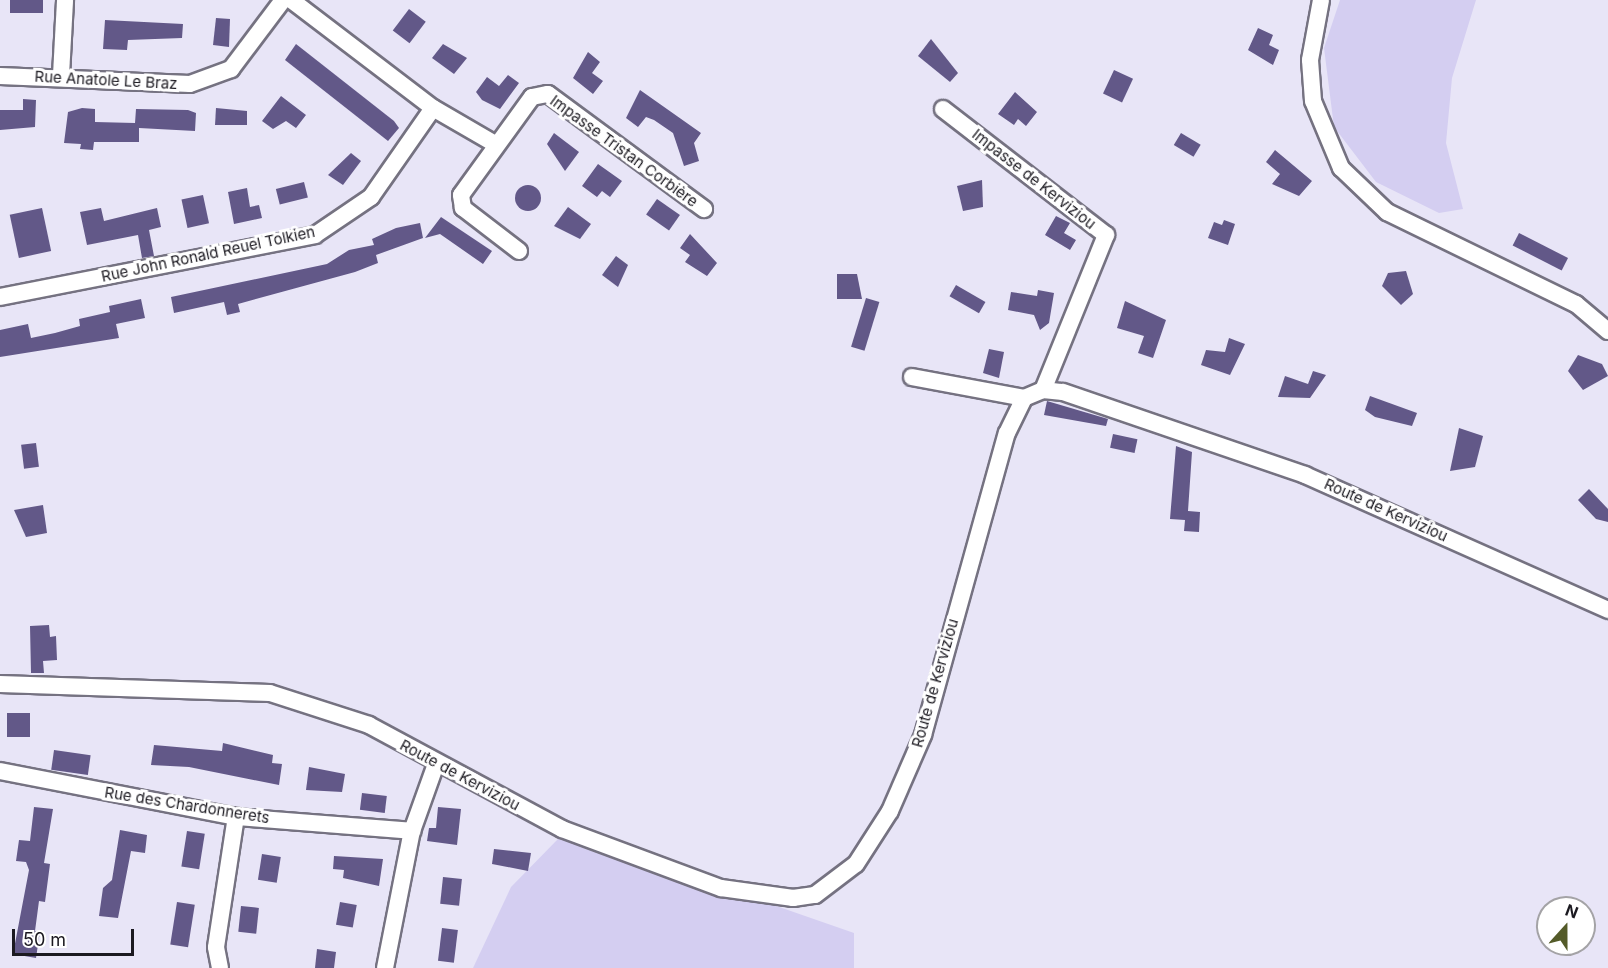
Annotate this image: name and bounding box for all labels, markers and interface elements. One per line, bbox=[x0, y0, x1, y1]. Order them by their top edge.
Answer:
street label: Rue Anatole Le Braz bbox=[34, 67, 178, 93]
street label: Impasse Tristan Corbière bbox=[547, 91, 701, 211]
street label: Impasse de Kerviziou bbox=[969, 125, 1099, 233]
street label: Rue John Ronald Reuel Tolkien bbox=[100, 223, 316, 285]
street label: Route de Kerviziou bbox=[1322, 475, 1450, 545]
street label: Route de Kerviziou bbox=[908, 617, 962, 749]
street label: Route de Kerviziou bbox=[397, 736, 523, 814]
street label: Rue des Chardonnerets bbox=[103, 783, 271, 827]
north arrow bbox=[1536, 896, 1596, 956]
text: N bbox=[1562, 900, 1581, 923]
scale bar bbox=[15, 917, 136, 955]
text: 50 m bbox=[23, 929, 66, 950]

